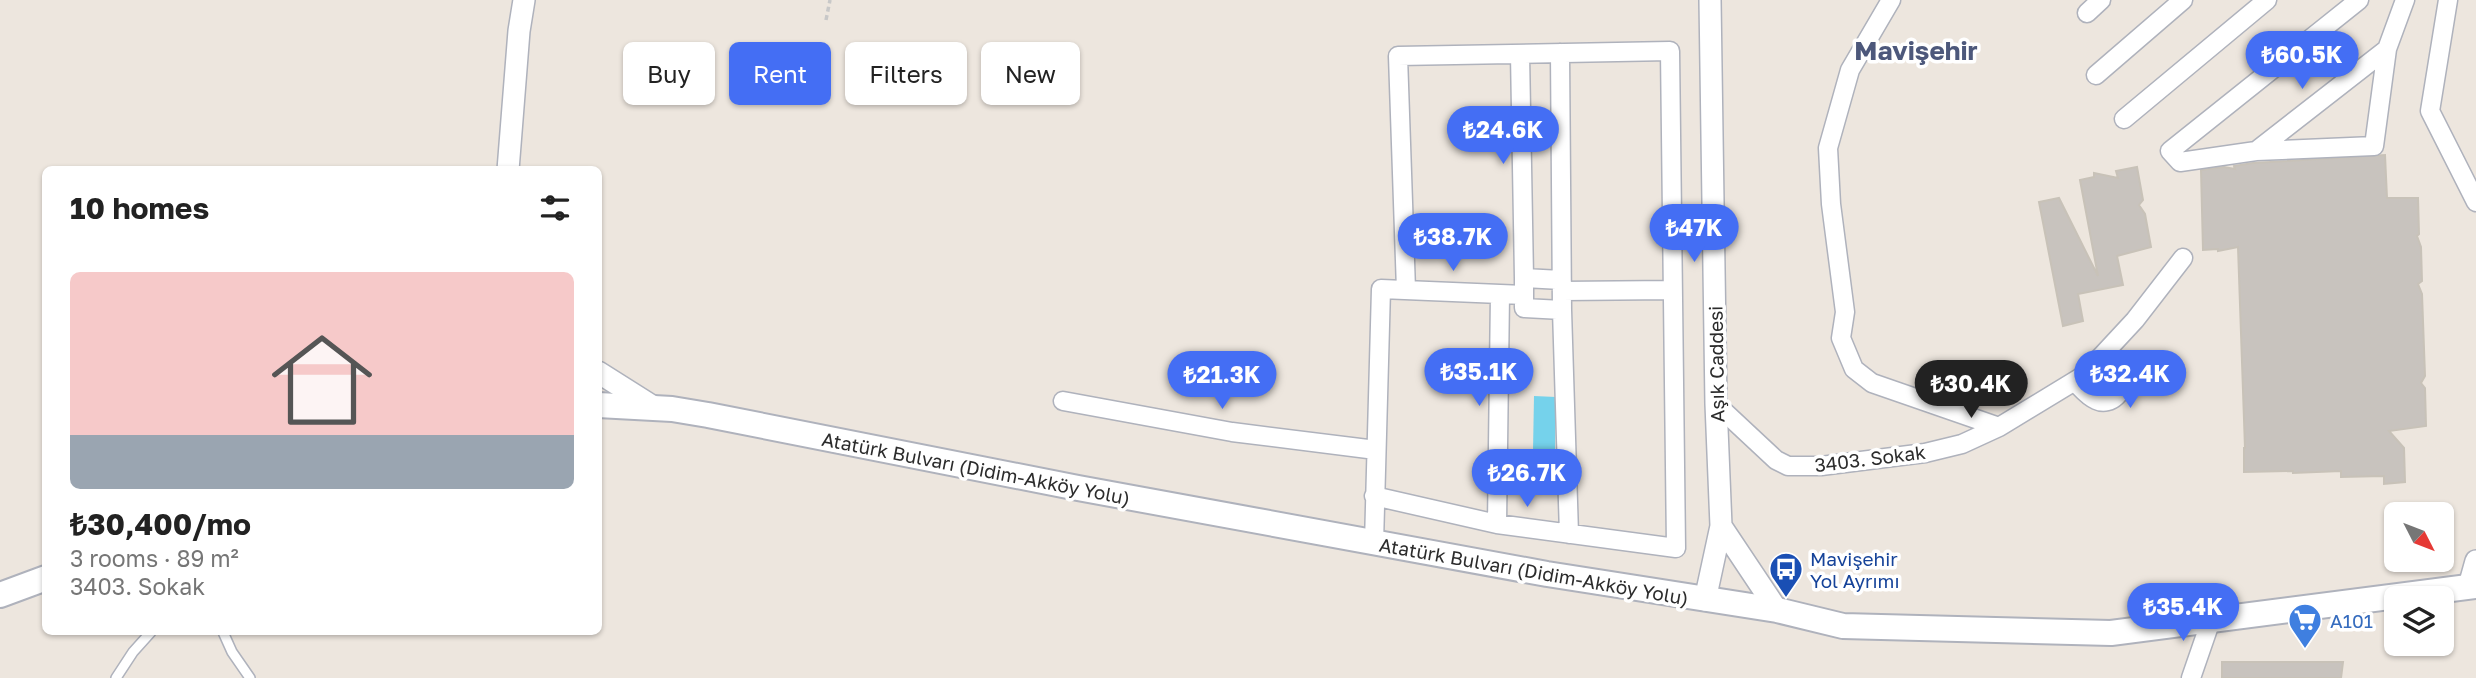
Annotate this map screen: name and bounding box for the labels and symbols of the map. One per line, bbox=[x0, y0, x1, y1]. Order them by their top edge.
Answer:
pin: ₺60.5K bbox=[2245, 32, 2359, 91]
district label: Mavişehir bbox=[1854, 35, 1978, 66]
pin: ₺24.6K bbox=[1446, 106, 1560, 166]
pin: ₺47K bbox=[1653, 204, 1735, 264]
pin: ₺38.7K bbox=[1396, 214, 1510, 273]
street label: Aşık Caddesi bbox=[1703, 306, 1729, 422]
pin: ₺35.1K bbox=[1422, 348, 1536, 408]
pin: ₺32.4K bbox=[2073, 350, 2187, 410]
pin: ₺21.3K bbox=[1165, 352, 1279, 411]
pin: ₺30.4K bbox=[1914, 360, 2028, 420]
street label: Atatürk Bulvarı (Didim-Akköy Yolu) bbox=[820, 427, 1132, 509]
street label: 3403. Sokak bbox=[1813, 440, 1927, 476]
pin: ₺26.7K bbox=[1470, 449, 1584, 509]
north arrow bbox=[2384, 502, 2454, 572]
street label: Atatürk Bulvarı (Didim-Akköy Yolu) bbox=[1378, 532, 1690, 610]
place label: Mavişehir Yol Ayrımı bbox=[1810, 547, 1900, 592]
bus stop icon: Mavişehir Yol Ayrımı bbox=[1767, 550, 1805, 599]
pin: ₺35.4K bbox=[2126, 584, 2240, 643]
supermarket icon: A101 bbox=[2286, 601, 2324, 650]
place label: A101 bbox=[2330, 609, 2373, 632]

